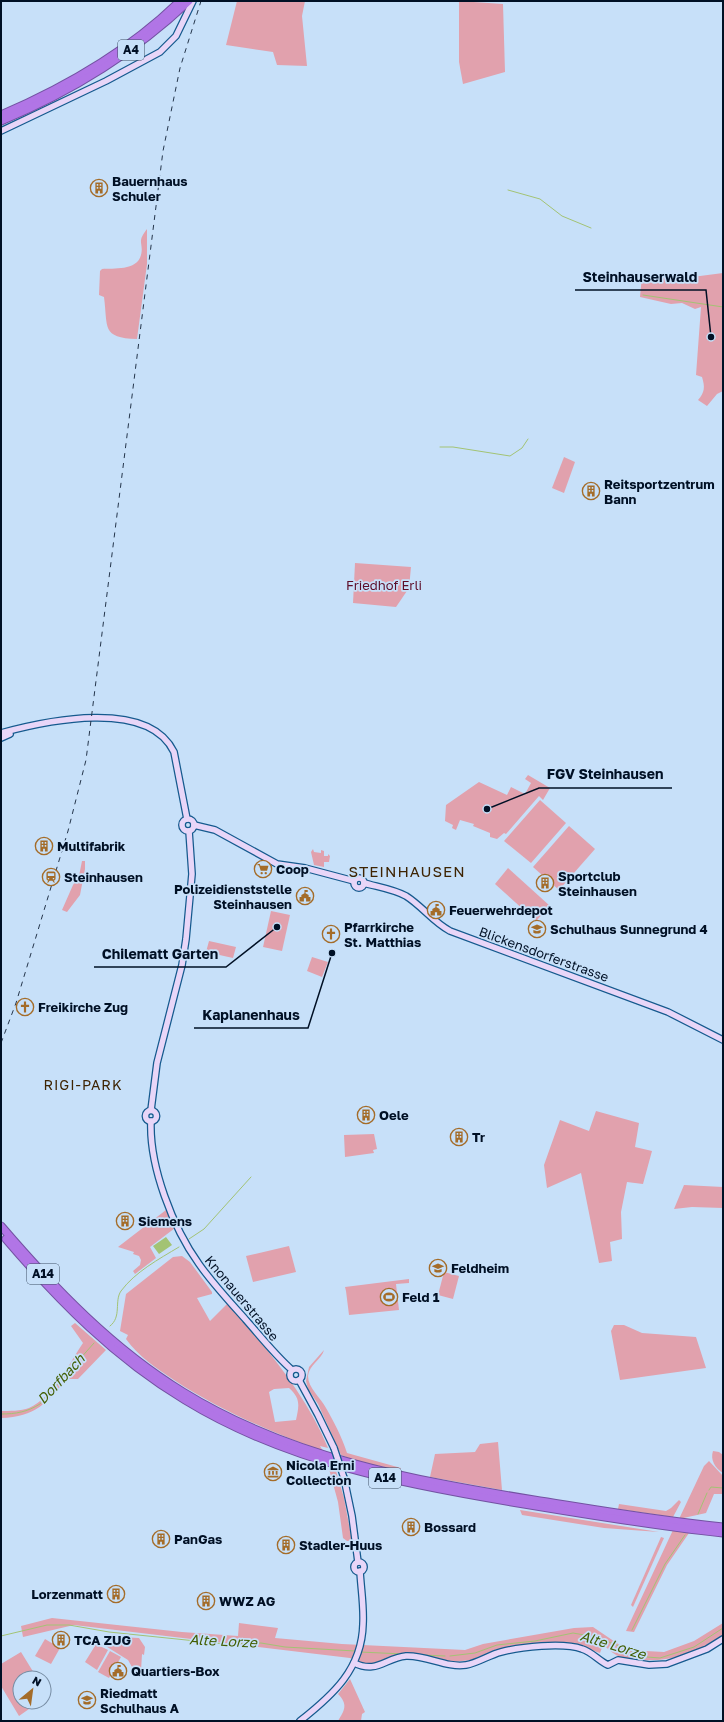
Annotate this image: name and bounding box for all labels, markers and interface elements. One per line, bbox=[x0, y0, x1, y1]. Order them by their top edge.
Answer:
road number: A4 bbox=[118, 40, 144, 60]
place label: Bauernhaus Schuler bbox=[112, 173, 187, 204]
building icon: Bauernhaus Schuler bbox=[89, 178, 109, 198]
callout: Steinhauserwald bbox=[575, 264, 706, 290]
text: Steinhauserwald bbox=[583, 268, 697, 285]
place label: Reitsportzentrum Bann bbox=[604, 476, 715, 507]
building icon: Reitsportzentrum Bann bbox=[581, 481, 601, 501]
park label: Friedhof Erli bbox=[346, 577, 422, 593]
callout: FGV Steinhausen bbox=[539, 762, 672, 788]
text: FGV Steinhausen bbox=[547, 765, 663, 782]
building icon: Multifabrik bbox=[34, 836, 54, 856]
place label: Multifabrik bbox=[57, 838, 126, 854]
supermarket icon: Coop bbox=[253, 859, 273, 879]
place label: Coop bbox=[276, 861, 309, 877]
district label: STEINHAUSEN bbox=[348, 862, 466, 880]
station icon: Steinhausen bbox=[41, 867, 61, 887]
place label: Sportclub Steinhausen bbox=[558, 868, 637, 899]
place label: Steinhausen bbox=[64, 869, 143, 885]
building icon: Sportclub Steinhausen bbox=[535, 873, 555, 893]
place label: Polizeidienststelle Steinhausen bbox=[174, 881, 292, 912]
public building icon: Polizeidienststelle Steinhausen bbox=[295, 886, 315, 906]
public building icon: Feuerwehrdepot bbox=[426, 900, 446, 920]
place label: Feuerwehrdepot bbox=[449, 902, 553, 918]
place label: Pfarrkirche St. Matthias bbox=[344, 919, 421, 950]
school or university icon: Schulhaus Sunnegrund 4 bbox=[527, 919, 547, 939]
place label: Schulhaus Sunnegrund 4 bbox=[550, 921, 708, 937]
street label: Blickensdorferstrasse bbox=[477, 923, 611, 985]
church icon: Pfarrkirche St. Matthias bbox=[321, 924, 341, 944]
callout: Chilematt Garten bbox=[94, 941, 226, 967]
text: Chilematt Garten bbox=[102, 945, 218, 962]
church icon: Freikirche Zug bbox=[15, 997, 35, 1017]
place label: Freikirche Zug bbox=[38, 999, 128, 1015]
callout: Kaplanenhaus bbox=[194, 1002, 308, 1028]
text: Kaplanenhaus bbox=[202, 1006, 300, 1023]
district label: RIGI-PARK bbox=[43, 1076, 123, 1093]
building icon: Oele bbox=[356, 1105, 376, 1125]
place label: Oele bbox=[379, 1107, 409, 1123]
building icon: Tr bbox=[449, 1127, 469, 1147]
place label: Tr bbox=[472, 1129, 485, 1145]
building icon: Siemens bbox=[115, 1211, 135, 1231]
place label: Siemens bbox=[138, 1213, 192, 1229]
street label: Knonauerstrasse bbox=[202, 1252, 282, 1344]
school or university icon: Feldheim bbox=[428, 1258, 448, 1278]
place label: Feldheim bbox=[451, 1260, 509, 1276]
road number: A14 bbox=[27, 1264, 59, 1284]
sports icon: Feld 1 bbox=[379, 1287, 399, 1307]
place label: Feld 1 bbox=[402, 1289, 440, 1305]
water label: Dorfbach bbox=[33, 1349, 89, 1407]
place label: Nicola Erni Collection bbox=[286, 1457, 354, 1488]
museum icon: Nicola Erni Collection bbox=[263, 1462, 283, 1482]
road number: A14 bbox=[369, 1468, 401, 1488]
building icon: Bossard bbox=[401, 1517, 421, 1537]
place label: Bossard bbox=[424, 1519, 476, 1535]
building icon: PanGas bbox=[151, 1529, 171, 1549]
place label: PanGas bbox=[174, 1531, 222, 1547]
building icon: Stadler-Huus bbox=[276, 1535, 296, 1555]
place label: Stadler-Huus bbox=[299, 1537, 382, 1553]
building icon: Lorzenmatt bbox=[106, 1584, 126, 1604]
place label: Lorzenmatt bbox=[31, 1586, 103, 1602]
building icon: WWZ AG bbox=[196, 1591, 216, 1611]
place label: WWZ AG bbox=[219, 1593, 276, 1609]
water label: Alte Lorze bbox=[578, 1627, 649, 1663]
building icon: TCA ZUG bbox=[51, 1630, 71, 1650]
water label: Alte Lorze bbox=[189, 1630, 258, 1651]
place label: TCA ZUG bbox=[74, 1632, 131, 1648]
public building icon: Quartiers-Box bbox=[108, 1661, 128, 1681]
place label: Quartiers-Box bbox=[131, 1663, 220, 1679]
north arrow bbox=[12, 1670, 52, 1710]
text: N bbox=[30, 1673, 44, 1689]
place label: Riedmatt Schulhaus A bbox=[100, 1685, 180, 1716]
school or university icon: Riedmatt Schulhaus A bbox=[77, 1690, 97, 1710]

